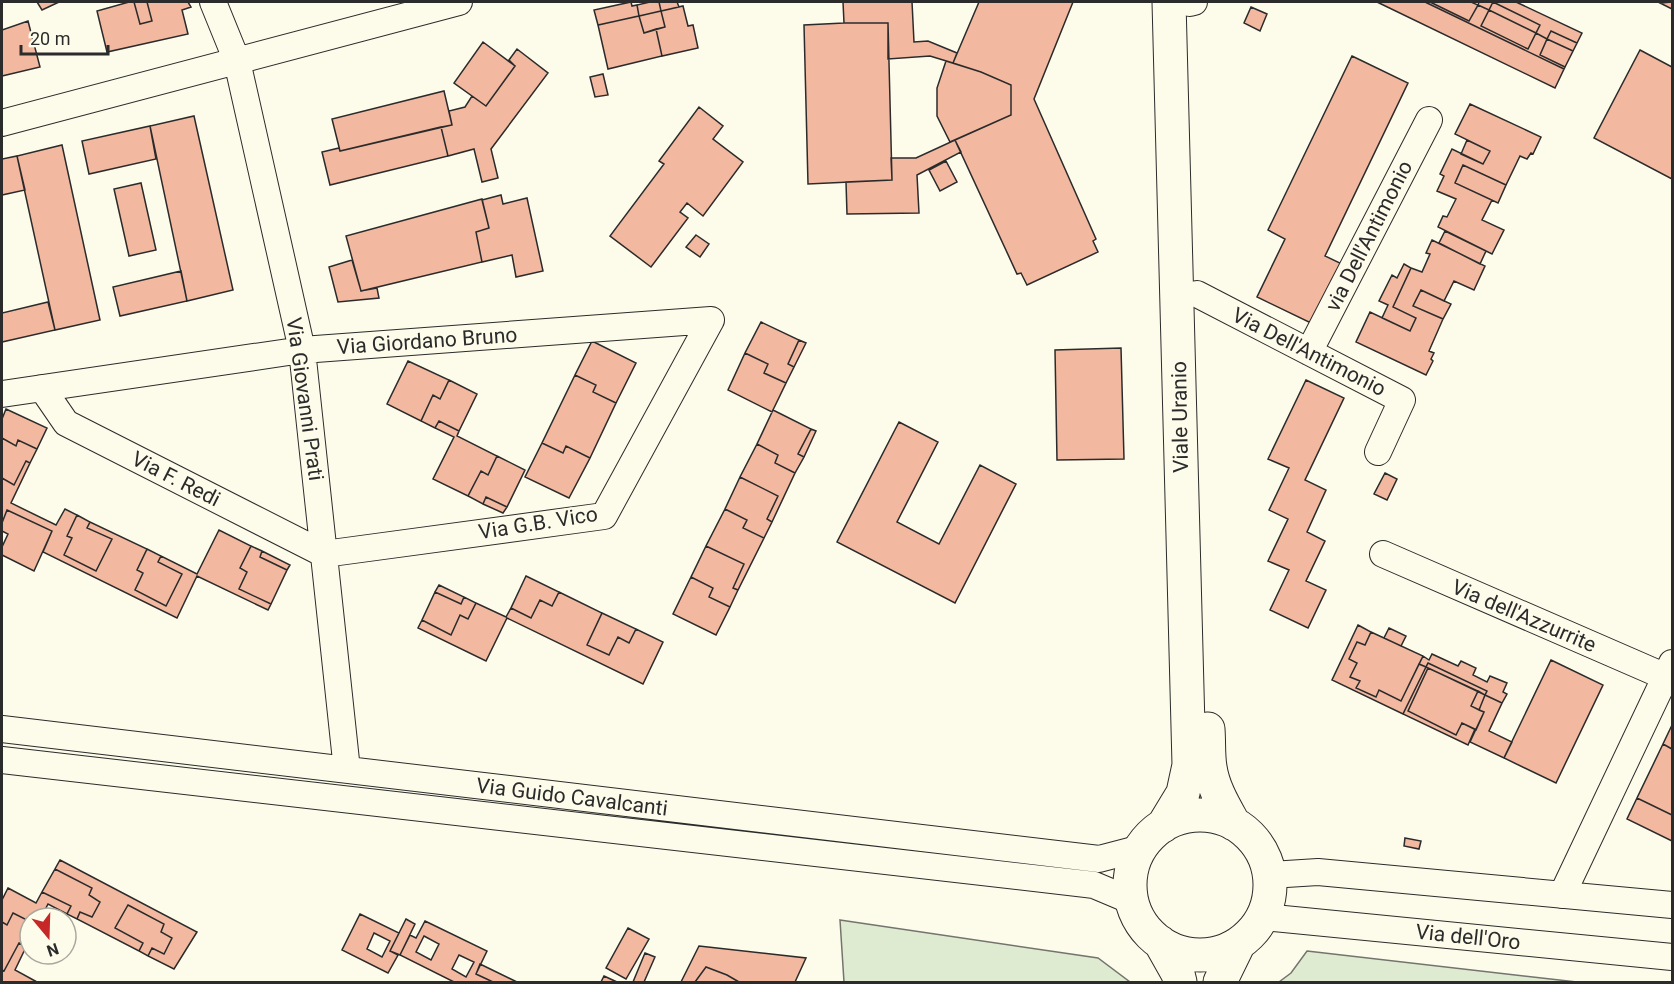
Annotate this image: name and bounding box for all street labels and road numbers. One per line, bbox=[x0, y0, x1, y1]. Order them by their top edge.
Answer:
street label: via Dell'Antimonio bbox=[1321, 157, 1417, 315]
street label: Via Dell'Antimonio bbox=[1228, 303, 1390, 401]
street label: Via Giovanni Prati bbox=[282, 316, 328, 482]
street label: Via Giordano Bruno bbox=[336, 323, 518, 359]
street label: Viale Uranio bbox=[1167, 361, 1193, 473]
street label: Via F. Redi bbox=[128, 446, 224, 512]
street label: Via G.B. Vico bbox=[477, 502, 599, 544]
street label: Via dell'Azzurrite bbox=[1448, 575, 1600, 657]
street label: Via Guido Cavalcanti bbox=[475, 773, 669, 821]
street label: Via dell'Oro bbox=[1414, 920, 1522, 954]

